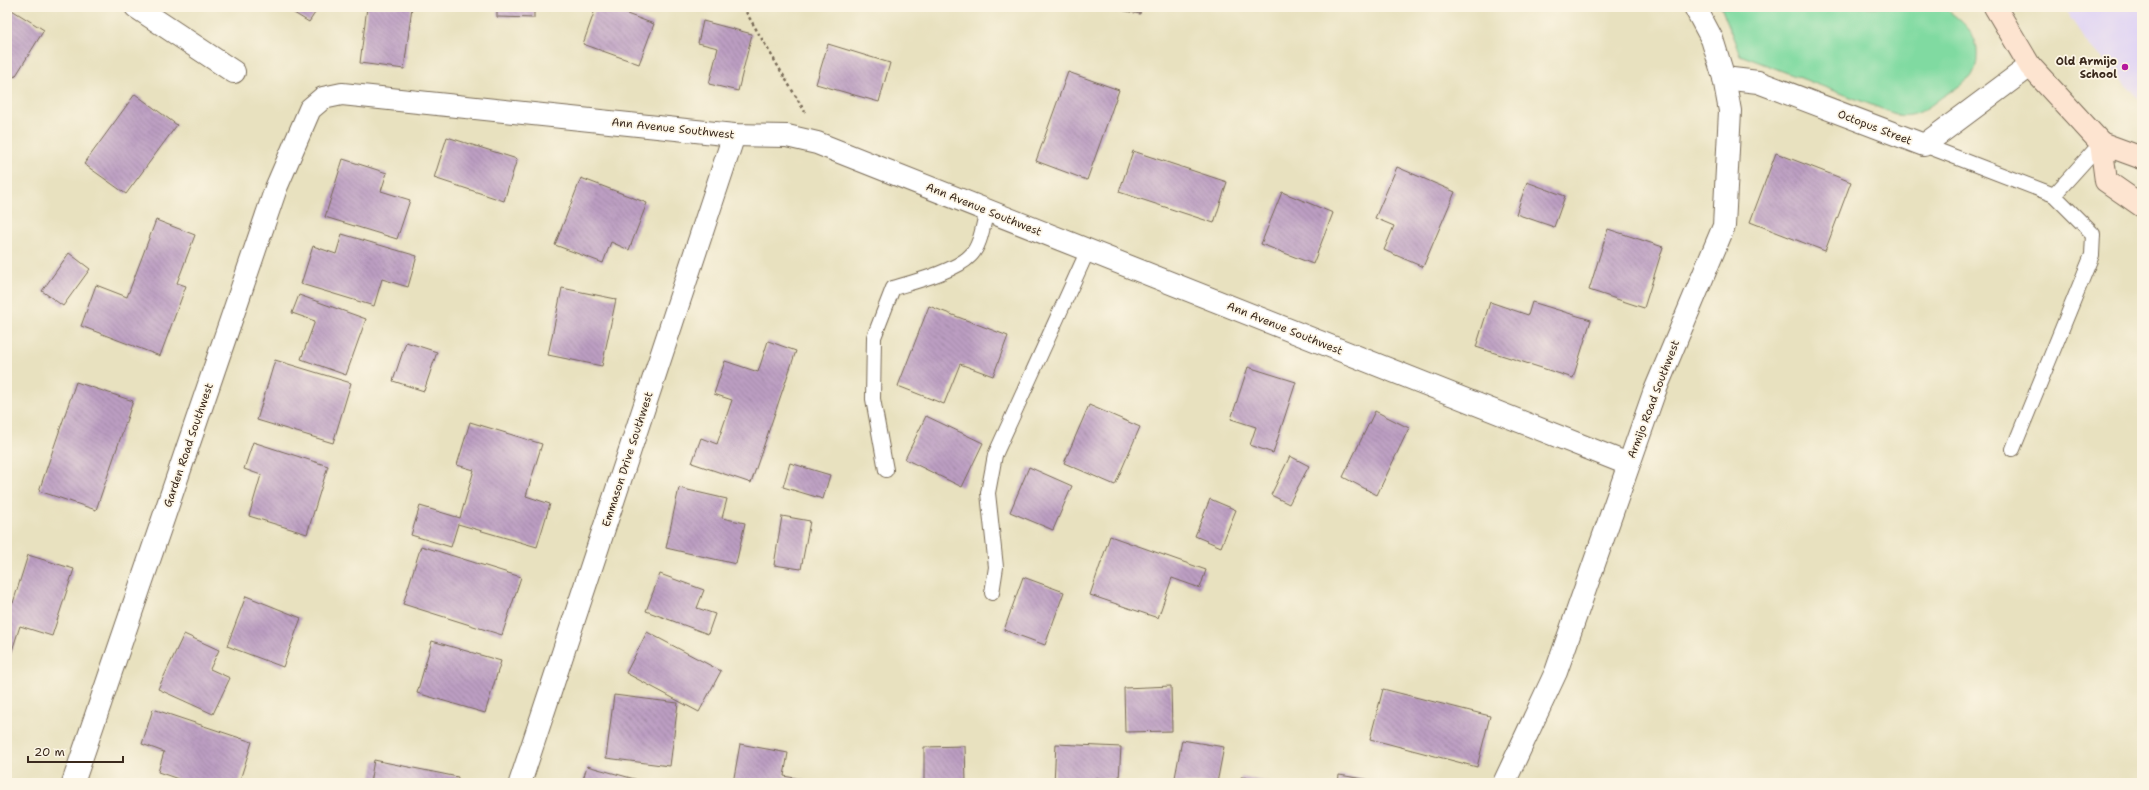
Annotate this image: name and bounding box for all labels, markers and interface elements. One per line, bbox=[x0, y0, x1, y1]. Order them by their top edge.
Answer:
place label: Old Armijo School bbox=[2056, 54, 2117, 82]
marker: Old Armijo School bbox=[2120, 62, 2130, 72]
street label: Octopus Street bbox=[1836, 106, 1914, 149]
street label: Ann Avenue Southwest bbox=[611, 115, 735, 142]
street label: Ann Avenue Southwest bbox=[924, 179, 1044, 240]
street label: Ann Avenue Southwest bbox=[1225, 298, 1345, 359]
street label: Armijo Road Southwest bbox=[1624, 338, 1683, 460]
street label: Garden Road Southwest bbox=[160, 381, 217, 509]
street label: Emmason Drive Southwest bbox=[599, 390, 656, 529]
scale bar bbox=[28, 738, 123, 764]
text: 20 m bbox=[34, 744, 65, 760]

